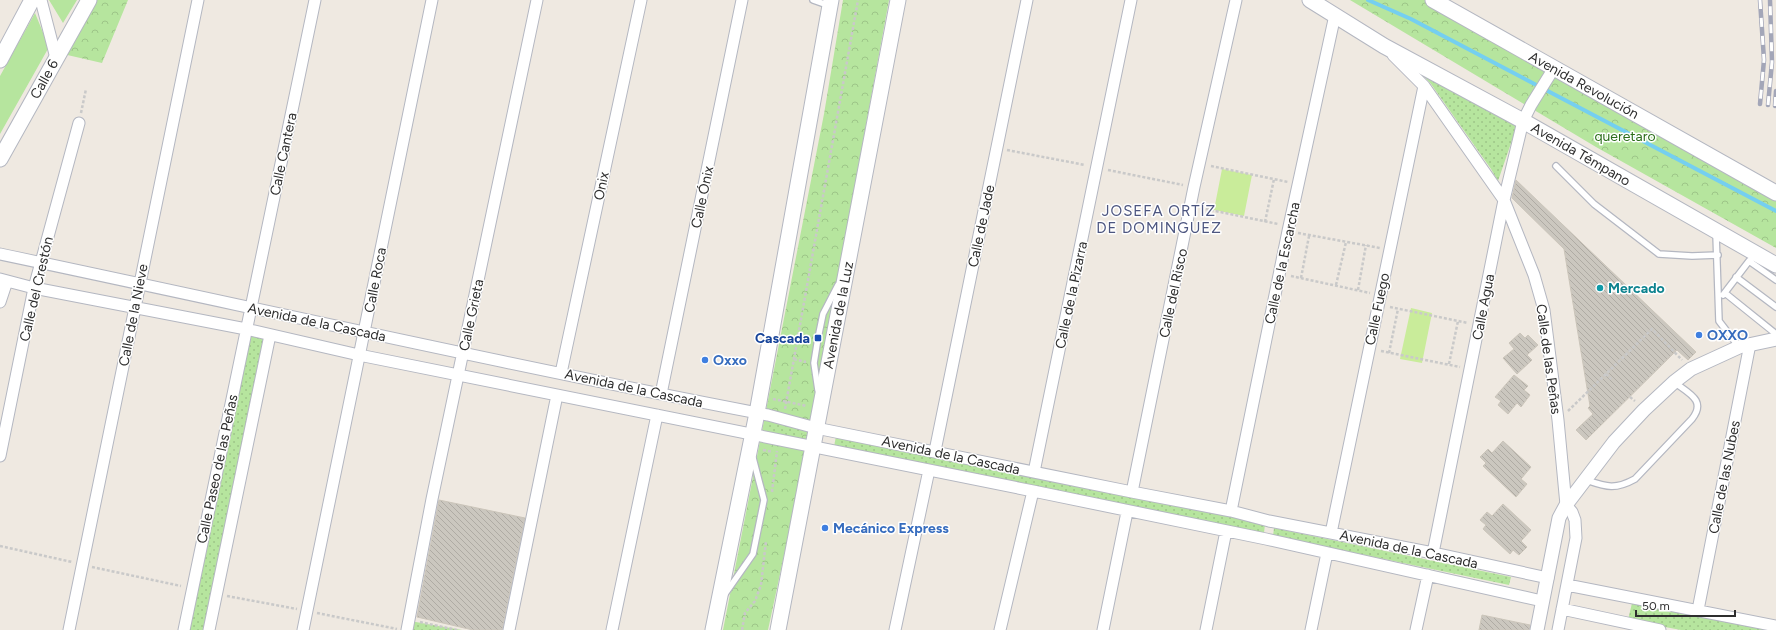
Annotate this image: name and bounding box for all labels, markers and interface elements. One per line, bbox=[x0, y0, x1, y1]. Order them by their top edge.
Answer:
street label: Avenida Revolución bbox=[1526, 48, 1642, 123]
street label: Calle 6 bbox=[27, 57, 62, 102]
street label: Calle Cantera bbox=[266, 111, 301, 197]
street label: Avenida Témpano bbox=[1528, 119, 1633, 190]
park label: queretaro bbox=[1594, 128, 1656, 145]
street label: Calle Ónix bbox=[688, 164, 717, 230]
street label: Onix bbox=[590, 170, 613, 202]
street label: Calle de Jade bbox=[964, 183, 999, 269]
street label: Calle de la Escarcha bbox=[1261, 201, 1304, 326]
district label: JOSEFA ORTÍZ DE DOMINGUEZ bbox=[1096, 202, 1222, 237]
street label: Calle del Crestón bbox=[16, 235, 57, 343]
street label: Calle de la Pizarra bbox=[1052, 240, 1091, 350]
street label: Calle Roca bbox=[361, 246, 390, 314]
street label: Calle del Risco bbox=[1156, 247, 1191, 339]
street label: Avenida de la Luz bbox=[820, 260, 857, 370]
street label: Calle de la Nieve bbox=[115, 262, 152, 368]
street label: Calle Fuego bbox=[1362, 271, 1393, 347]
street label: Calle Agua bbox=[1469, 273, 1498, 342]
street label: Calle Grieta bbox=[456, 278, 487, 353]
place label: Mercado bbox=[1608, 280, 1665, 297]
marker: Mercado bbox=[1595, 283, 1605, 293]
street label: Avenida de la Cascada bbox=[246, 300, 388, 345]
street label: Calle de las Peñas bbox=[1532, 303, 1565, 415]
place label: OXXO bbox=[1707, 327, 1748, 344]
place label: Cascada bbox=[755, 330, 810, 347]
marker: OXXO bbox=[1694, 330, 1704, 340]
marker: Cascada bbox=[813, 333, 823, 343]
place label: Oxxo bbox=[713, 352, 747, 369]
marker: Oxxo bbox=[700, 355, 710, 365]
street label: Avenida de la Cascada bbox=[563, 366, 705, 411]
street label: Calle Paseo de las Peñas bbox=[193, 393, 242, 545]
street label: Calle de las Nubes bbox=[1705, 419, 1744, 535]
street label: Avenida de la Cascada bbox=[880, 433, 1022, 478]
place label: Mecánico Express bbox=[833, 520, 949, 537]
marker: Mecánico Express bbox=[820, 523, 830, 533]
street label: Avenida de la Cascada bbox=[1338, 527, 1480, 572]
scale bar bbox=[1636, 592, 1735, 618]
text: 50 m bbox=[1642, 599, 1670, 613]

